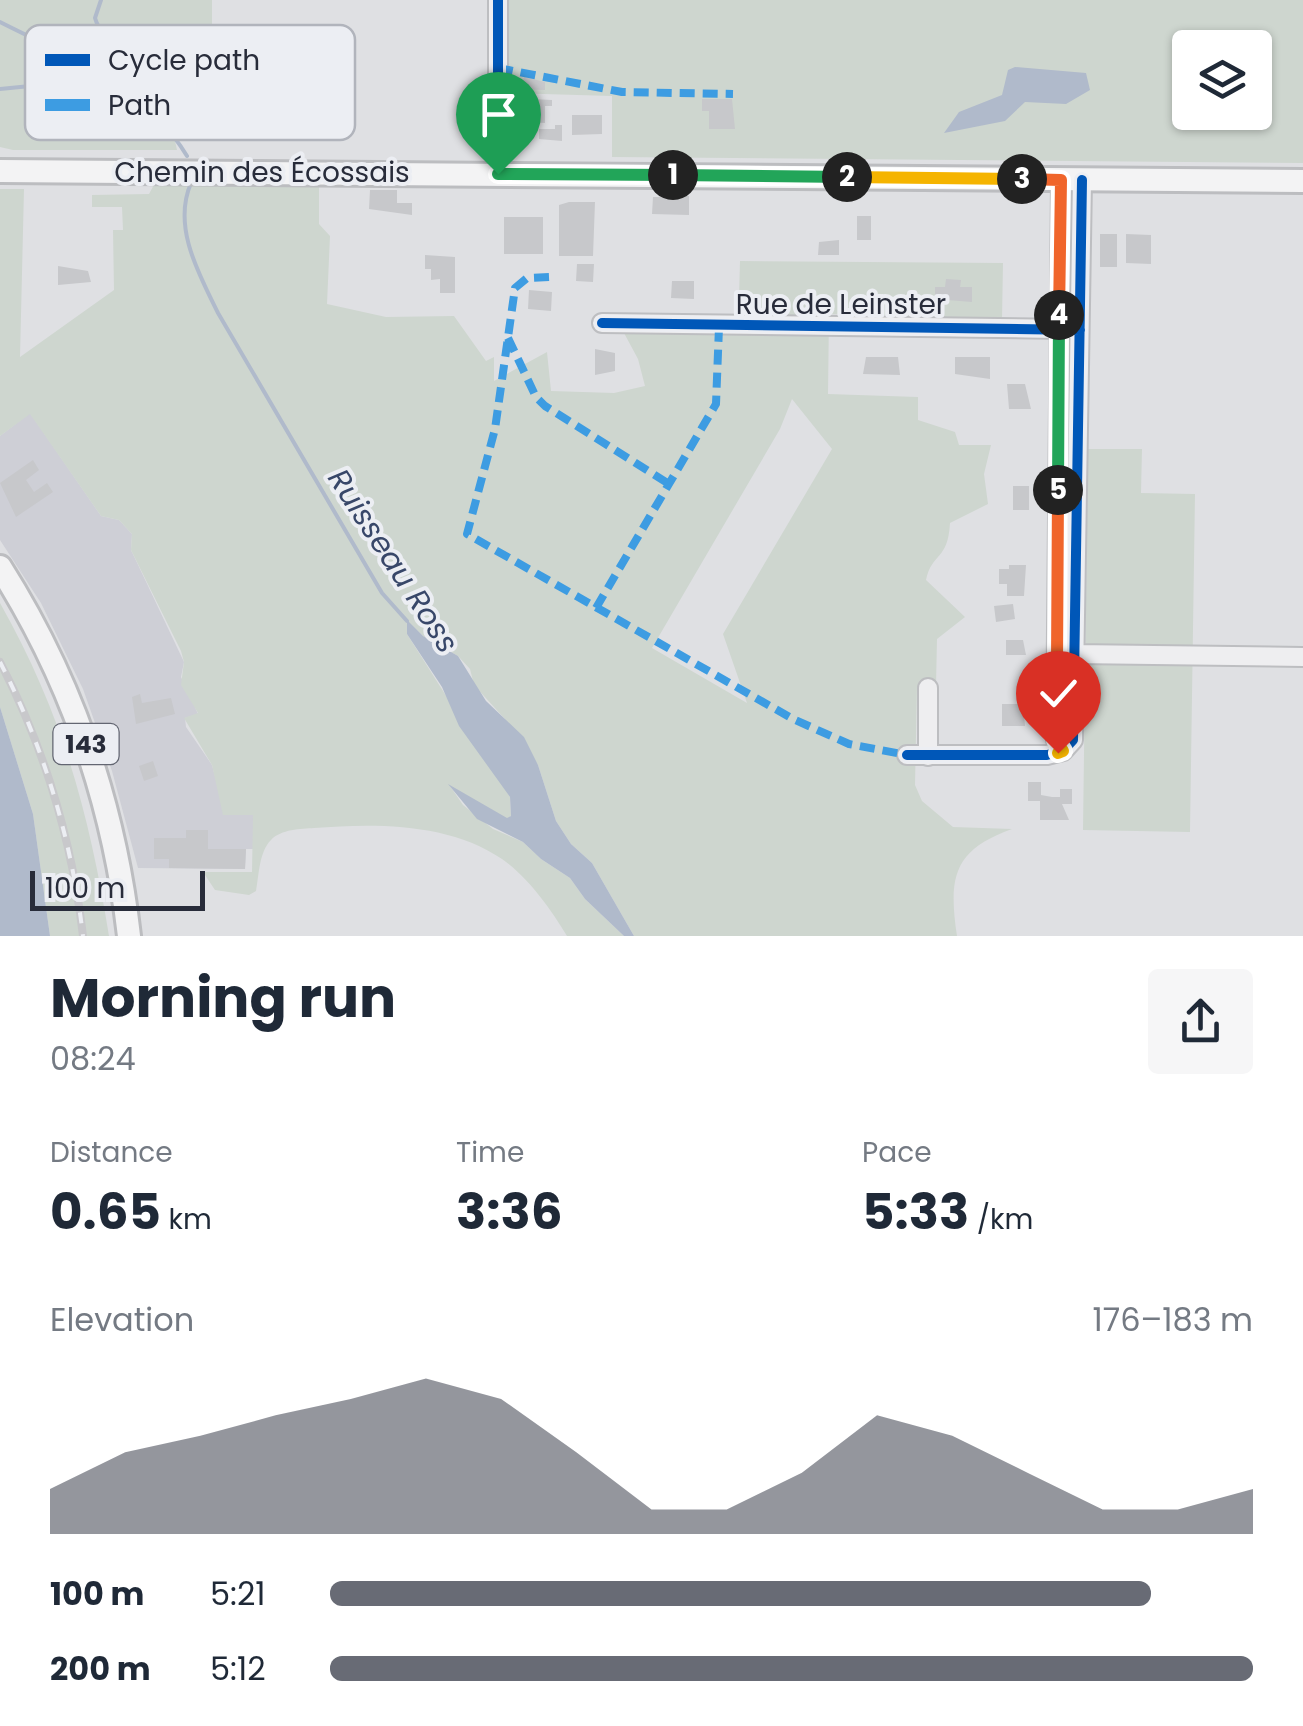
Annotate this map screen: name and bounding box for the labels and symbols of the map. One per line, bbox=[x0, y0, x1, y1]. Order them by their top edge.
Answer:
legend bbox=[25, 25, 355, 140]
text: Cycle path bbox=[108, 41, 260, 80]
pin bbox=[456, 72, 541, 175]
text: Path bbox=[108, 86, 171, 125]
pin: 1 bbox=[648, 150, 698, 200]
pin: 2 bbox=[822, 152, 872, 202]
street label: Chemin des Écossais bbox=[114, 153, 410, 192]
pin: 3 bbox=[997, 154, 1047, 204]
street label: Rue de Leinster bbox=[736, 285, 946, 324]
pin: 4 bbox=[1034, 290, 1084, 340]
water label: Ruisseau Ross bbox=[318, 460, 469, 661]
pin: 5 bbox=[1033, 465, 1083, 515]
pin bbox=[1016, 651, 1101, 754]
road number: 143 bbox=[54, 724, 118, 764]
scale bar bbox=[30, 866, 205, 910]

